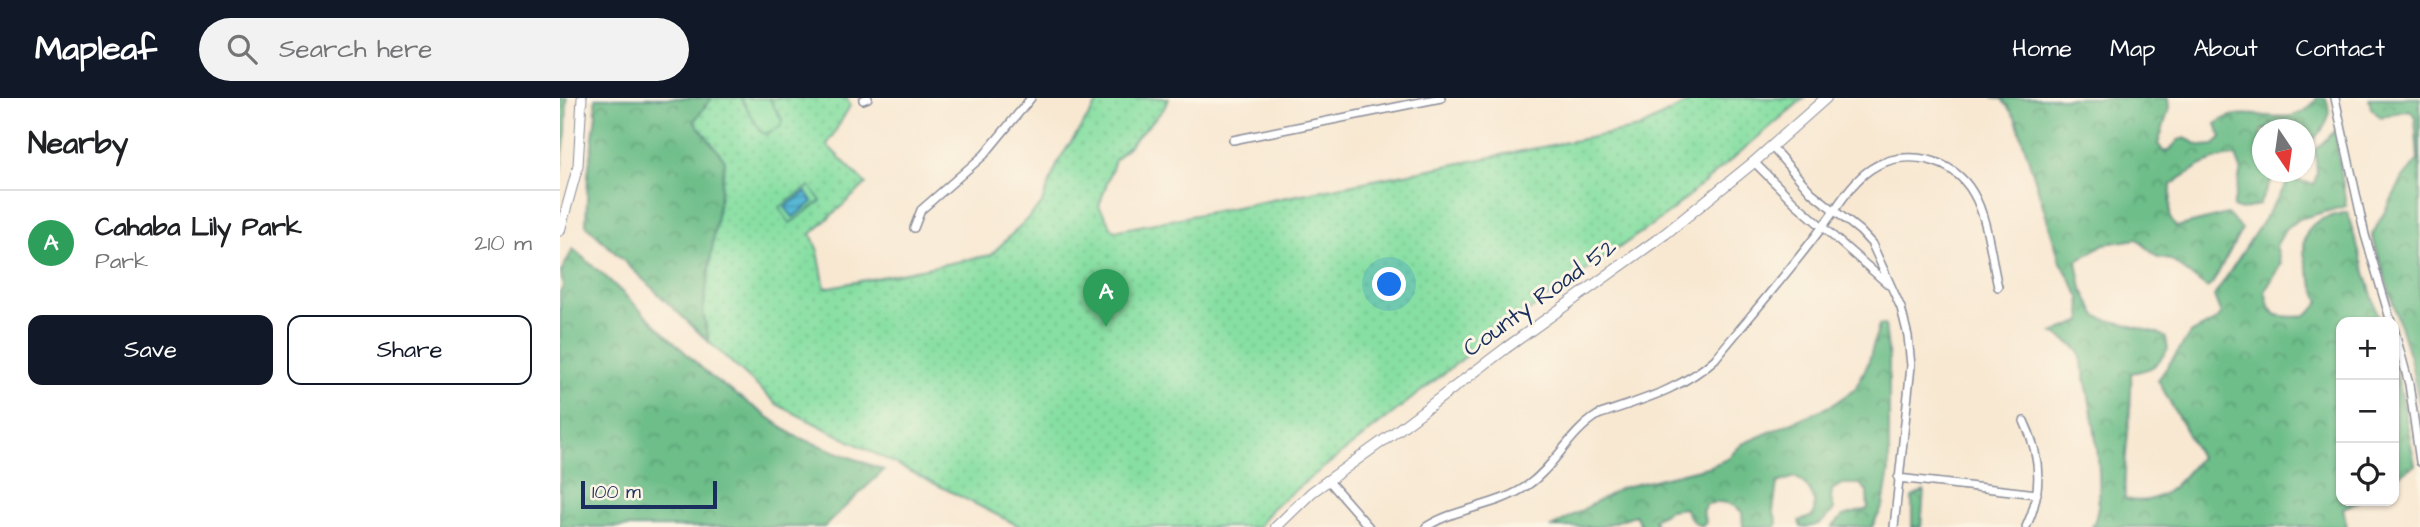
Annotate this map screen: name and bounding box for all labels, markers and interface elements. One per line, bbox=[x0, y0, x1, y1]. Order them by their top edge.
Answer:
search box bbox=[199, 18, 689, 81]
text: Mapleaf bbox=[35, 26, 157, 72]
icon: search bbox=[223, 30, 261, 68]
text: Search here bbox=[279, 31, 432, 67]
text: Home bbox=[2012, 32, 2072, 66]
text: Map bbox=[2110, 32, 2155, 66]
text: About bbox=[2193, 32, 2258, 66]
text: Contact bbox=[2296, 32, 2385, 66]
north arrow bbox=[2252, 119, 2315, 182]
text: Nearby bbox=[28, 123, 128, 165]
text: Cahaba Lily Park bbox=[95, 209, 302, 245]
text: A bbox=[44, 227, 58, 259]
text: 210 m bbox=[474, 227, 532, 259]
street label: County Road 52 bbox=[1456, 230, 1625, 366]
text: Park bbox=[95, 245, 148, 277]
your location bbox=[1372, 267, 1406, 301]
pin: A bbox=[1083, 269, 1129, 327]
button: Save bbox=[28, 315, 273, 385]
button: Share bbox=[287, 315, 532, 385]
map controls bbox=[2336, 317, 2399, 506]
button: + bbox=[2336, 317, 2399, 380]
button: − bbox=[2336, 380, 2399, 443]
button: locate bbox=[2336, 443, 2399, 506]
scale bar bbox=[581, 478, 718, 510]
text: 100 m bbox=[592, 479, 641, 506]

